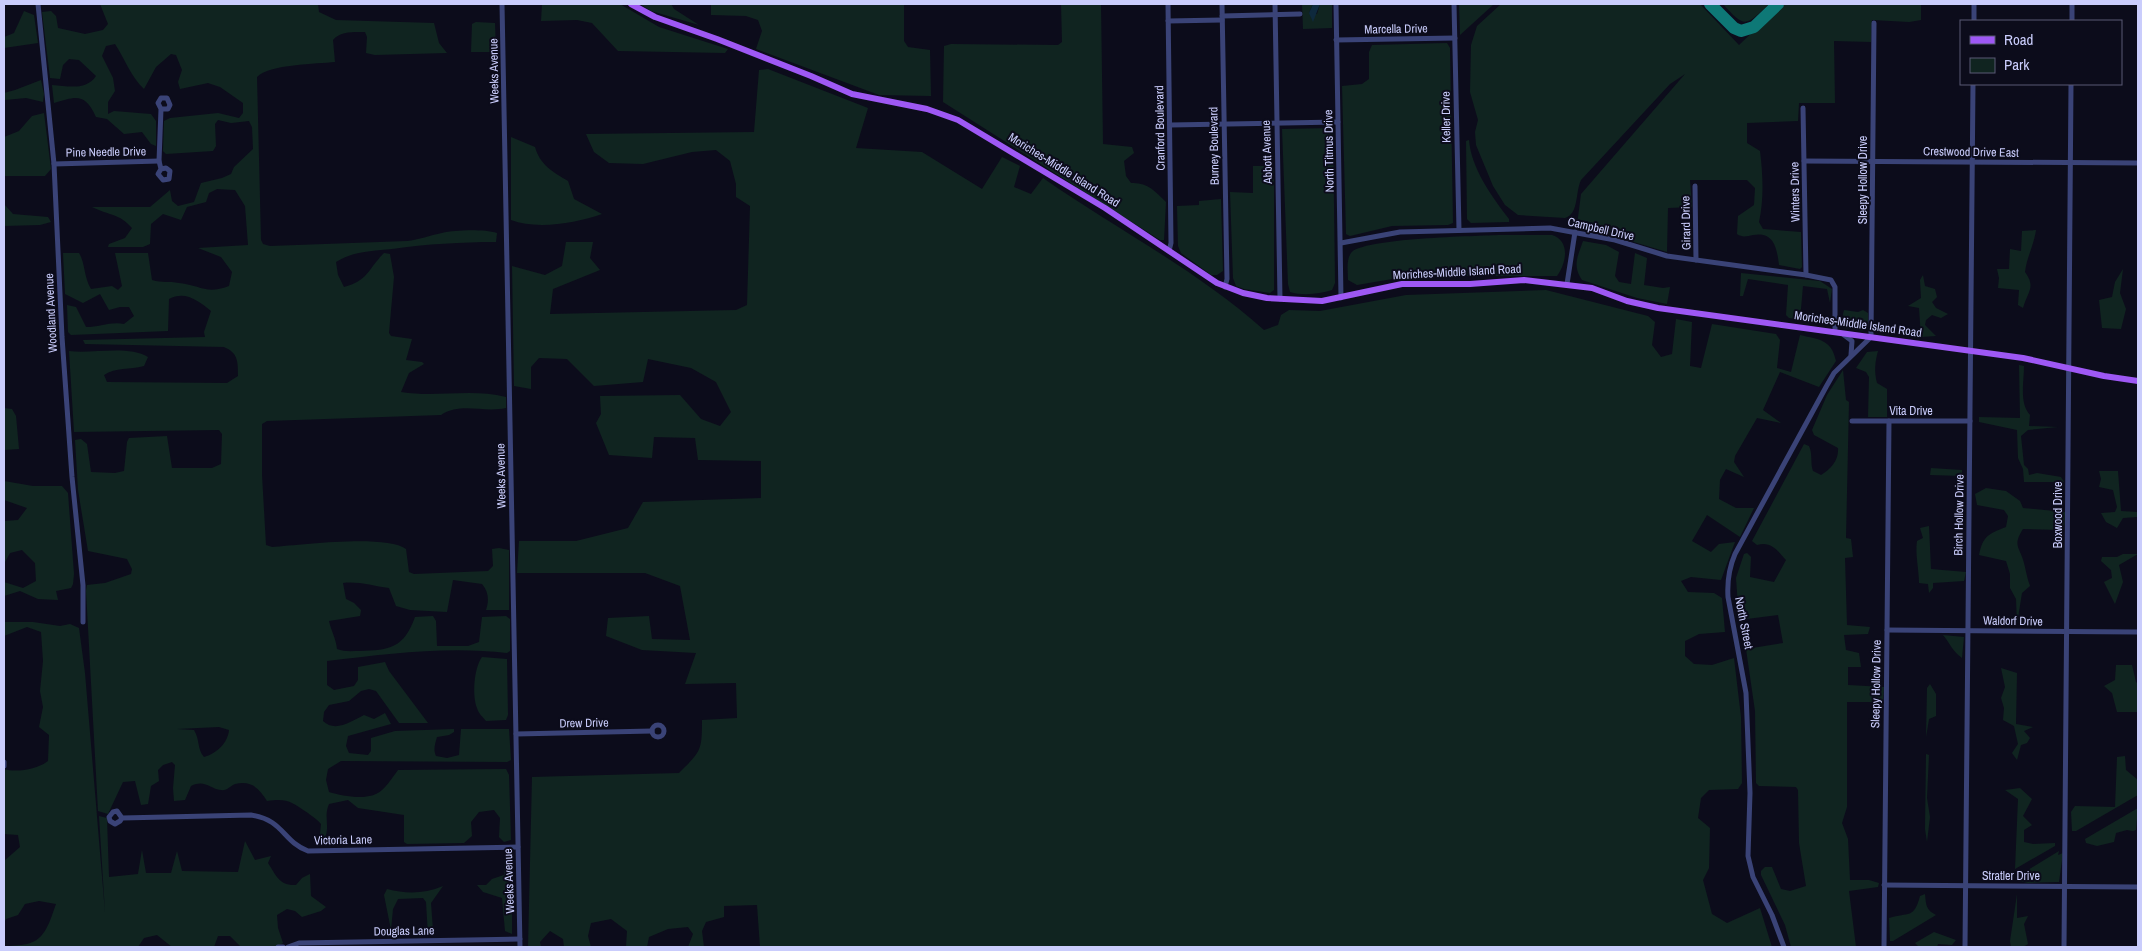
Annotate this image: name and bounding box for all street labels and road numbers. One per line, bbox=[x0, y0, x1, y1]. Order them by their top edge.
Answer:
street label: Marcella Drive bbox=[1364, 20, 1428, 38]
street label: Weeks Avenue bbox=[485, 38, 503, 104]
street label: Cranford Boulevard bbox=[1151, 85, 1169, 171]
street label: Keller Drive bbox=[1438, 91, 1454, 143]
street label: Burney Boulevard bbox=[1205, 107, 1223, 185]
street label: North Titmus Drive bbox=[1320, 109, 1338, 193]
street label: Abbott Avenue bbox=[1258, 120, 1276, 185]
street label: Moriches-Middle Island Road bbox=[1005, 129, 1123, 211]
street label: Sleepy Hollow Drive bbox=[1855, 136, 1871, 224]
street label: Pine Needle Drive bbox=[66, 143, 146, 161]
street label: Crestwood Drive East bbox=[1923, 143, 2019, 161]
street label: Winters Drive bbox=[1786, 162, 1804, 222]
street label: Girard Drive bbox=[1678, 196, 1694, 250]
street label: Campbell Drive bbox=[1566, 214, 1636, 244]
street label: Moriches-Middle Island Road bbox=[1392, 261, 1522, 283]
street label: Woodland Avenue bbox=[41, 273, 61, 353]
street label: Moriches-Middle Island Road bbox=[1793, 307, 1923, 341]
street label: Vita Drive bbox=[1889, 403, 1933, 419]
street label: Weeks Avenue bbox=[492, 443, 510, 509]
street label: Birch Hollow Drive bbox=[1950, 474, 1968, 556]
street label: Boxwood Drive bbox=[2050, 482, 2066, 548]
street label: North Street bbox=[1731, 595, 1757, 651]
street label: Waldorf Drive bbox=[1983, 612, 2043, 630]
street label: Sleepy Hollow Drive bbox=[1867, 640, 1885, 728]
street label: Drew Drive bbox=[559, 715, 609, 731]
street label: Victoria Lane bbox=[314, 831, 372, 849]
street label: Weeks Avenue bbox=[500, 848, 518, 914]
street label: Stratler Drive bbox=[1982, 868, 2040, 884]
street label: Douglas Lane bbox=[373, 922, 435, 940]

